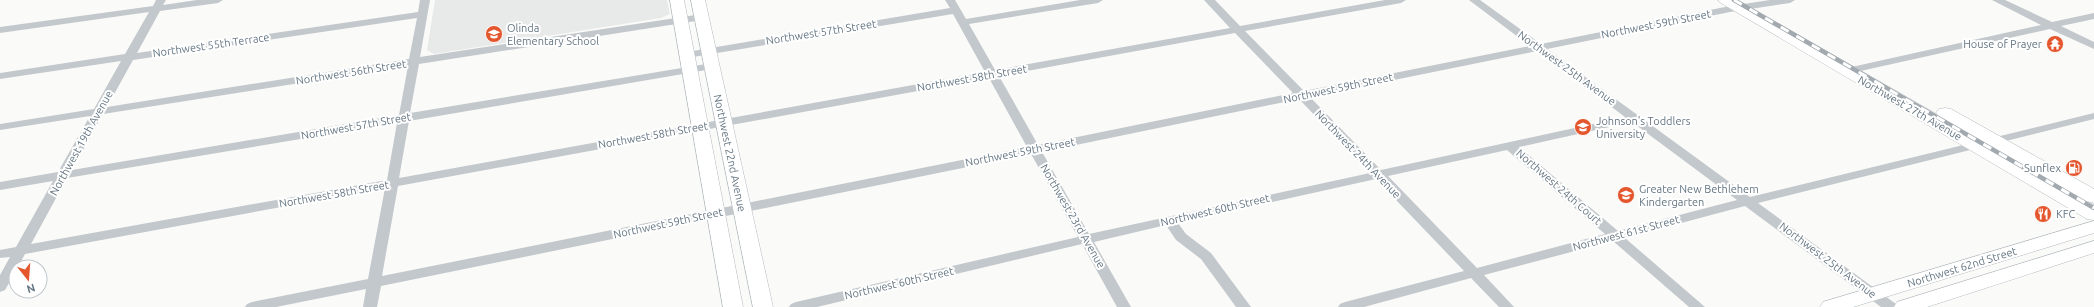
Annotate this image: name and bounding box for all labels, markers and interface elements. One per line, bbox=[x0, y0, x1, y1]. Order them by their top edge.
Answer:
street label: Northwest 59th Street bbox=[1600, 7, 1713, 41]
street label: Northwest 57th Street bbox=[765, 17, 878, 47]
place label: Olinda Elementary School bbox=[507, 22, 599, 47]
school or university icon: Olinda Elementary School bbox=[484, 24, 504, 44]
street label: Northwest 25th Avenue bbox=[1516, 29, 1618, 107]
street label: Northwest 55th Terrace bbox=[152, 31, 270, 59]
temple icon: House of Prayer bbox=[2045, 34, 2065, 54]
place label: House of Prayer bbox=[1963, 38, 2043, 50]
street label: Northwest 56th Street bbox=[295, 57, 408, 87]
street label: Northwest 58th Street bbox=[916, 62, 1029, 94]
street label: Northwest 59th Street bbox=[1282, 70, 1394, 105]
street label: Northwest 27th Avenue bbox=[1856, 73, 1964, 143]
street label: Northwest 19th Avenue bbox=[47, 89, 115, 197]
street label: Northwest 22nd Avenue bbox=[712, 93, 748, 213]
street label: Northwest 24th Avenue bbox=[1313, 107, 1403, 201]
street label: Northwest 57th Street bbox=[300, 110, 413, 142]
place label: Johnson's Toddlers University bbox=[1596, 115, 1691, 140]
school or university icon: Johnson's Toddlers University bbox=[1573, 117, 1593, 137]
street label: Northwest 58th Street bbox=[597, 119, 710, 151]
street label: Northwest 59th Street bbox=[964, 135, 1077, 169]
street label: Northwest 24th Court bbox=[1514, 147, 1604, 228]
fuel station icon: Sunflex bbox=[2064, 158, 2084, 178]
street label: Northwest 23rd Avenue bbox=[1038, 162, 1108, 270]
place label: Sunflex bbox=[2024, 162, 2061, 174]
street label: Northwest 58th Street bbox=[278, 178, 391, 210]
place label: Greater New Bethlehem Kindergarten bbox=[1639, 183, 1759, 208]
school or university icon: Greater New Bethlehem Kindergarten bbox=[1616, 185, 1636, 205]
street label: Northwest 60th Street bbox=[1159, 191, 1271, 228]
restaurant icon: KFC bbox=[2033, 204, 2053, 224]
street label: Northwest 59th Street bbox=[612, 205, 724, 240]
place label: KFC bbox=[2056, 208, 2075, 220]
street label: Northwest 61st Street bbox=[1571, 213, 1681, 253]
street label: Northwest 25th Avenue bbox=[1777, 220, 1879, 300]
street label: Northwest 62nd Street bbox=[1906, 244, 2019, 289]
north arrow bbox=[8, 259, 48, 299]
street label: Northwest 60th Street bbox=[843, 264, 955, 301]
text: N bbox=[25, 282, 37, 296]

